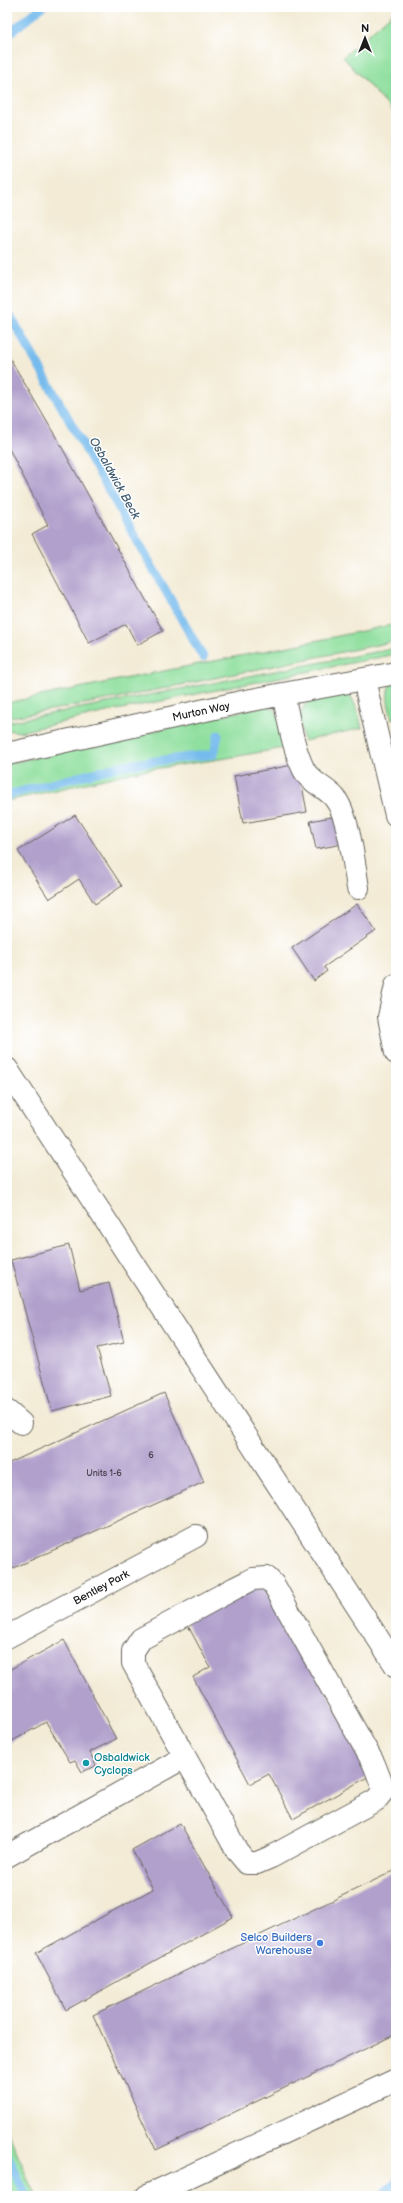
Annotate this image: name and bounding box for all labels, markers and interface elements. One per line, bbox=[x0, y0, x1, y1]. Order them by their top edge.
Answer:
north arrow bbox=[345, 18, 385, 58]
text: N bbox=[361, 22, 369, 35]
water label: Osbaldwick Beck bbox=[86, 435, 144, 523]
street label: Murton Way bbox=[171, 699, 231, 724]
house number: 6 bbox=[148, 1450, 154, 1461]
house number: Units 1-6 bbox=[86, 1468, 122, 1479]
street label: Bentley Park bbox=[71, 1567, 132, 1608]
place label: Osbaldwick Cyclops bbox=[94, 1751, 150, 1777]
marker: Osbaldwick Cyclops bbox=[81, 1758, 91, 1768]
place label: Selco Builders Warehouse bbox=[241, 1931, 313, 1957]
marker: Selco Builders Warehouse bbox=[315, 1938, 325, 1948]

